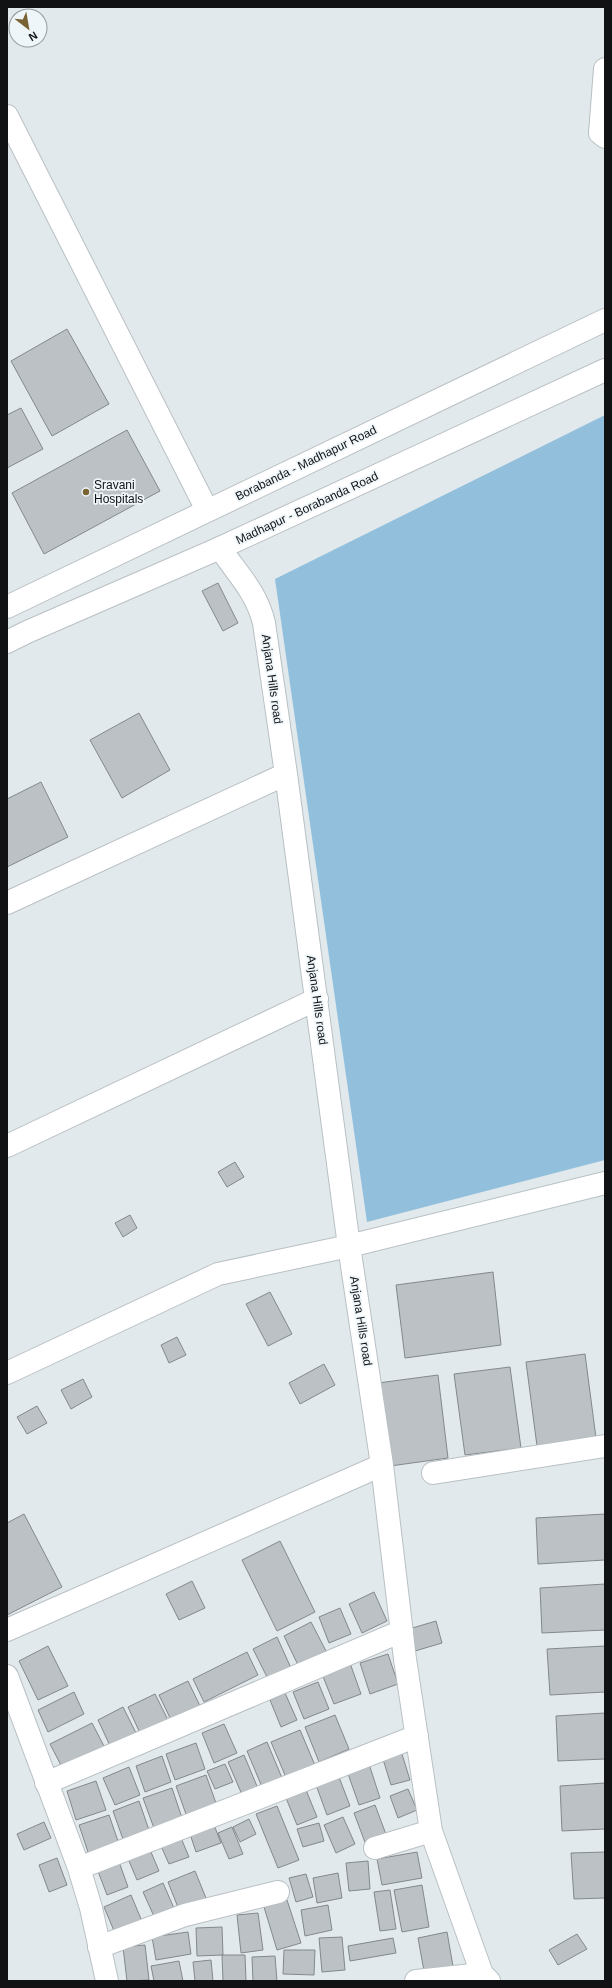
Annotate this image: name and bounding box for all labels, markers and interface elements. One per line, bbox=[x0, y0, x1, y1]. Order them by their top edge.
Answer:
north arrow bbox=[8, 8, 48, 48]
text: N bbox=[27, 29, 40, 44]
street label: Borabanda - Madhapur Road bbox=[233, 423, 379, 503]
street label: Madhapur - Borabanda Road bbox=[234, 469, 380, 547]
place label: Sravani Hospitals bbox=[94, 478, 143, 506]
marker: Sravani Hospitals bbox=[81, 487, 91, 497]
street label: Anjana Hills road bbox=[259, 633, 285, 725]
street label: Anjana Hills road bbox=[304, 954, 330, 1046]
street label: Anjana Hills road bbox=[347, 1275, 375, 1367]

